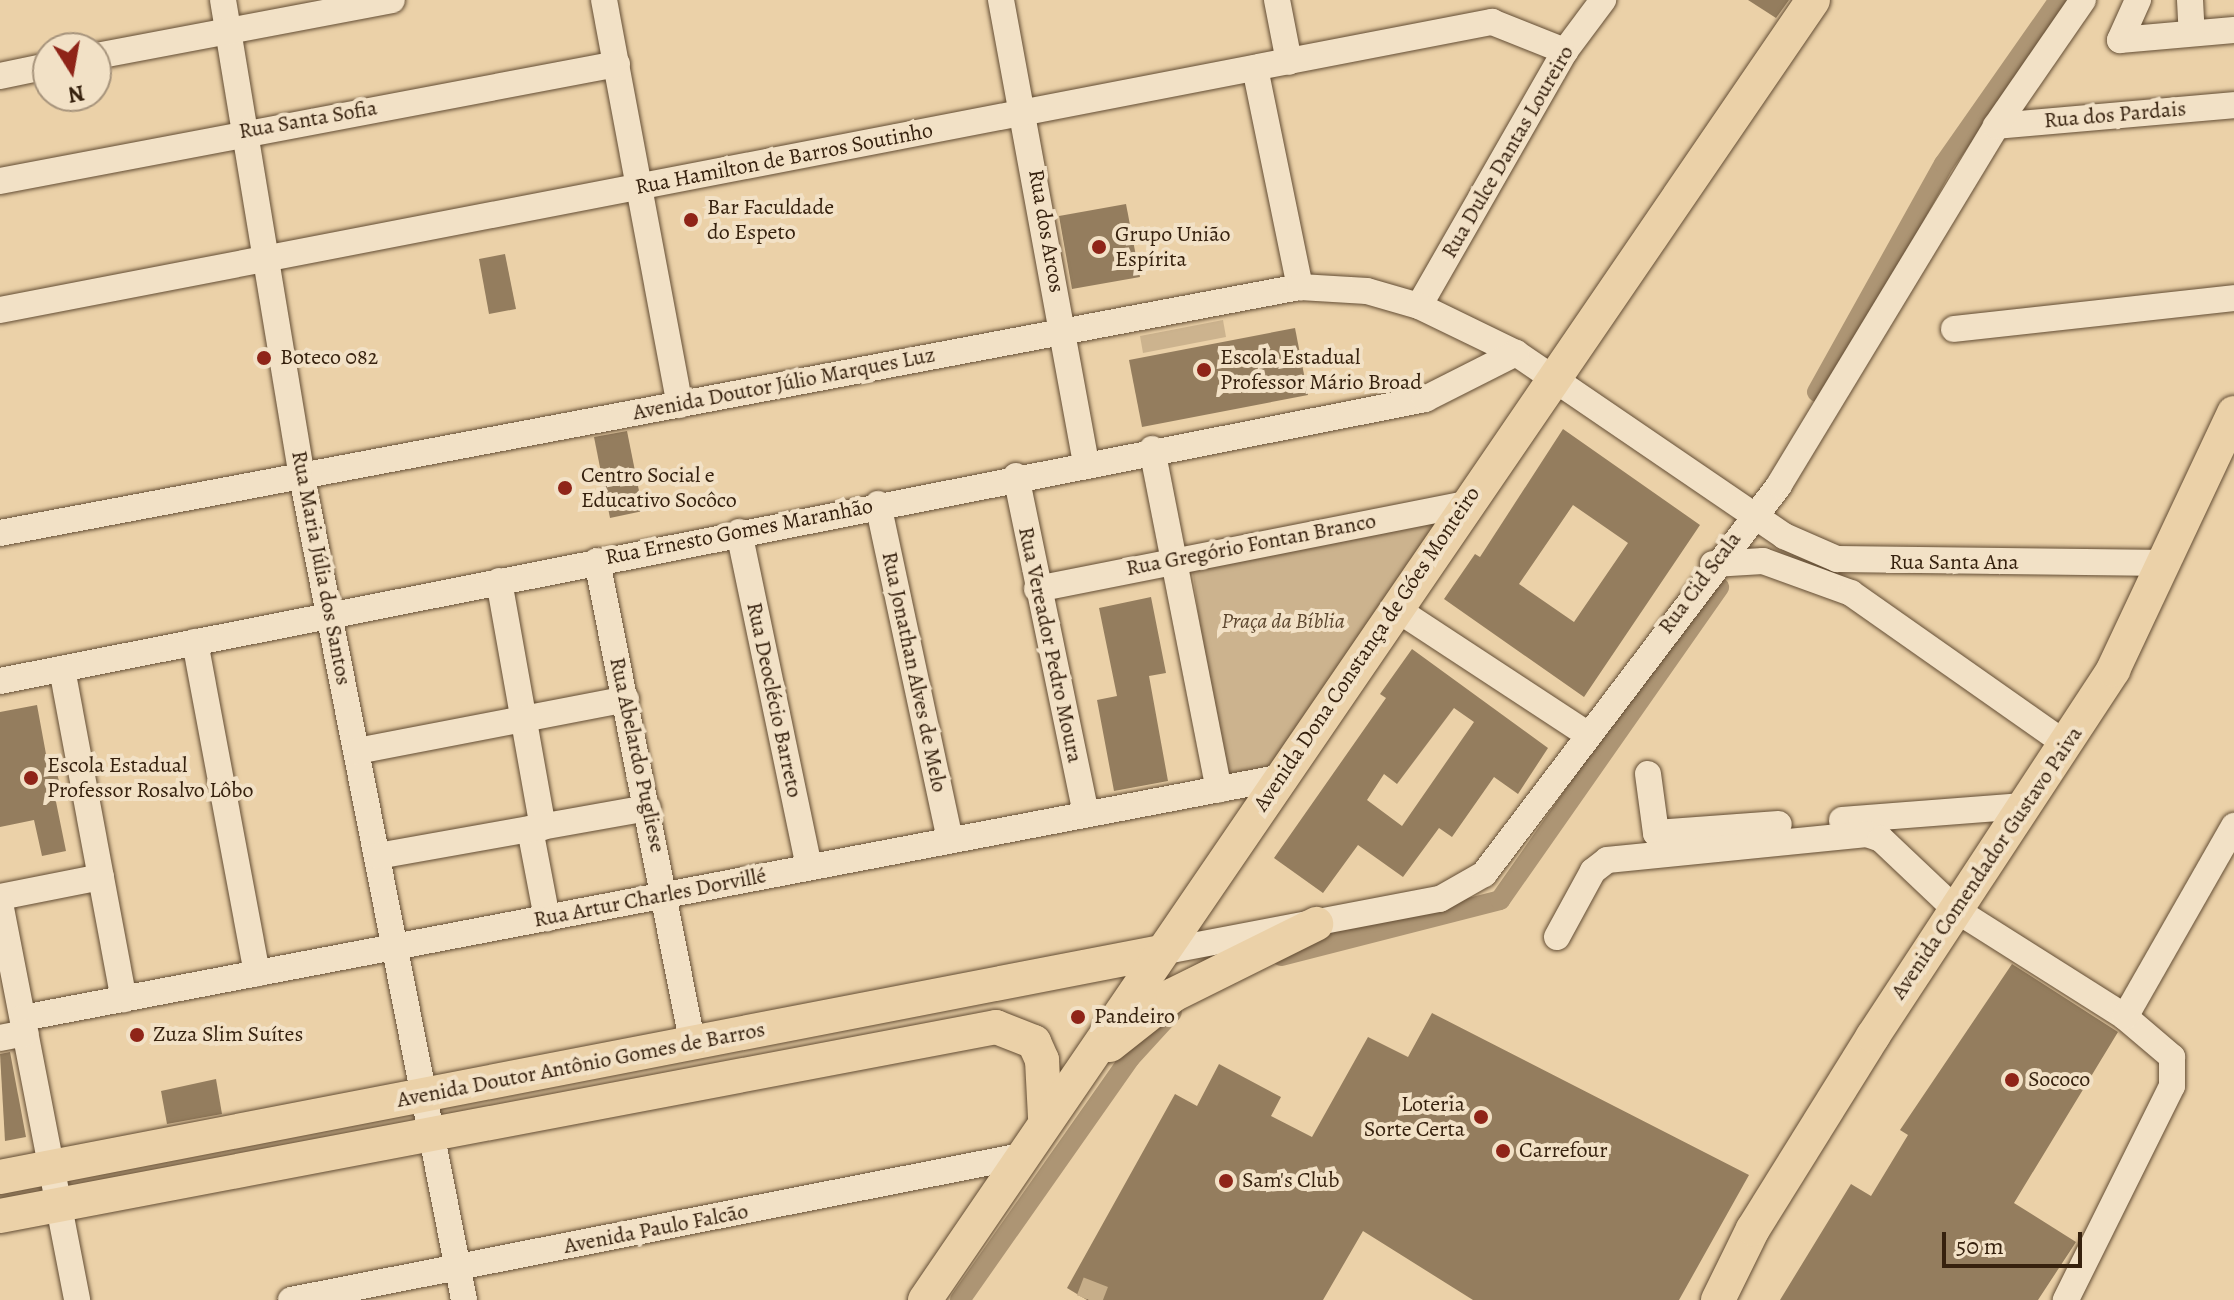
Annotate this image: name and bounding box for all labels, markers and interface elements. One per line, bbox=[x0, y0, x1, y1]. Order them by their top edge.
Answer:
north arrow bbox=[32, 32, 112, 112]
street label: Rua Dulce Dantas Loureiro bbox=[1436, 41, 1580, 263]
text: N bbox=[65, 77, 87, 110]
street label: Rua Santa Sofia bbox=[237, 95, 379, 145]
street label: Rua dos Pardais bbox=[2043, 96, 2187, 134]
street label: Rua Hamilton de Barros Soutinho bbox=[633, 117, 935, 201]
street label: Rua dos Arcos bbox=[1022, 167, 1070, 295]
place label: Bar Faculdade do Espeto bbox=[707, 194, 834, 246]
marker: Bar Faculdade do Espeto bbox=[682, 211, 700, 229]
place label: Grupo União Espírita bbox=[1115, 221, 1230, 272]
marker: Grupo União Espírita bbox=[1090, 238, 1108, 256]
street label: Avenida Doutor Júlio Marques Luz bbox=[631, 342, 937, 426]
place label: Escola Estadual Professor Mário Broad bbox=[1220, 344, 1422, 396]
place label: Boteco 082 bbox=[280, 345, 378, 371]
marker: Boteco 082 bbox=[255, 349, 273, 367]
marker: Escola Estadual Professor Mário Broad bbox=[1195, 361, 1213, 379]
street label: Rua Maria Júlia dos Santos bbox=[285, 448, 357, 688]
place label: Centro Social e Educativo Socôco bbox=[581, 462, 737, 514]
marker: Centro Social e Educativo Socôco bbox=[556, 479, 574, 497]
street label: Avenida Dona Constança de Góes Monteiro bbox=[1248, 482, 1486, 816]
street label: Rua Ernesto Gomes Maranhão bbox=[603, 493, 875, 571]
street label: Rua Gregório Fontan Branco bbox=[1124, 508, 1378, 582]
street label: Rua Vereador Pedro Moura bbox=[1012, 525, 1088, 765]
street label: Rua Cid Scala bbox=[1653, 527, 1747, 639]
street label: Rua Jonathan Alves de Melo bbox=[876, 549, 952, 795]
street label: Rua Santa Ana bbox=[1889, 550, 2019, 576]
street label: Rua Deoclécio Barreto bbox=[740, 600, 808, 800]
park label: Praça da Bíblia bbox=[1221, 609, 1345, 635]
street label: Rua Abelardo Pugliese bbox=[603, 655, 671, 855]
street label: Avenida Comendador Gustavo Paiva bbox=[1886, 722, 2088, 1004]
place label: Escola Estadual Professor Rosalvo Lôbo bbox=[47, 752, 253, 804]
marker: Escola Estadual Professor Rosalvo Lôbo bbox=[22, 769, 40, 787]
street label: Rua Artur Charles Dorvillé bbox=[531, 862, 769, 934]
place label: Pandeiro bbox=[1094, 1004, 1175, 1030]
marker: Pandeiro bbox=[1069, 1008, 1087, 1026]
street label: Avenida Doutor Antônio Gomes de Barros bbox=[395, 1016, 767, 1114]
place label: Zuza Slim Suítes bbox=[153, 1022, 303, 1048]
marker: Zuza Slim Suítes bbox=[128, 1026, 146, 1044]
place label: Sococo bbox=[2028, 1067, 2090, 1093]
marker: Sococo bbox=[2003, 1071, 2021, 1089]
place label: Loteria Sorte Certa bbox=[1364, 1091, 1465, 1142]
marker: Loteria Sorte Certa bbox=[1472, 1108, 1490, 1126]
place label: Carrefour bbox=[1519, 1138, 1608, 1164]
marker: Carrefour bbox=[1494, 1142, 1512, 1160]
place label: Sam's Club bbox=[1242, 1168, 1339, 1194]
marker: Sam's Club bbox=[1217, 1172, 1235, 1190]
street label: Avenida Paulo Falcão bbox=[562, 1198, 750, 1260]
scale bar bbox=[1946, 1216, 2086, 1266]
text: 50 m bbox=[1956, 1230, 2004, 1262]

